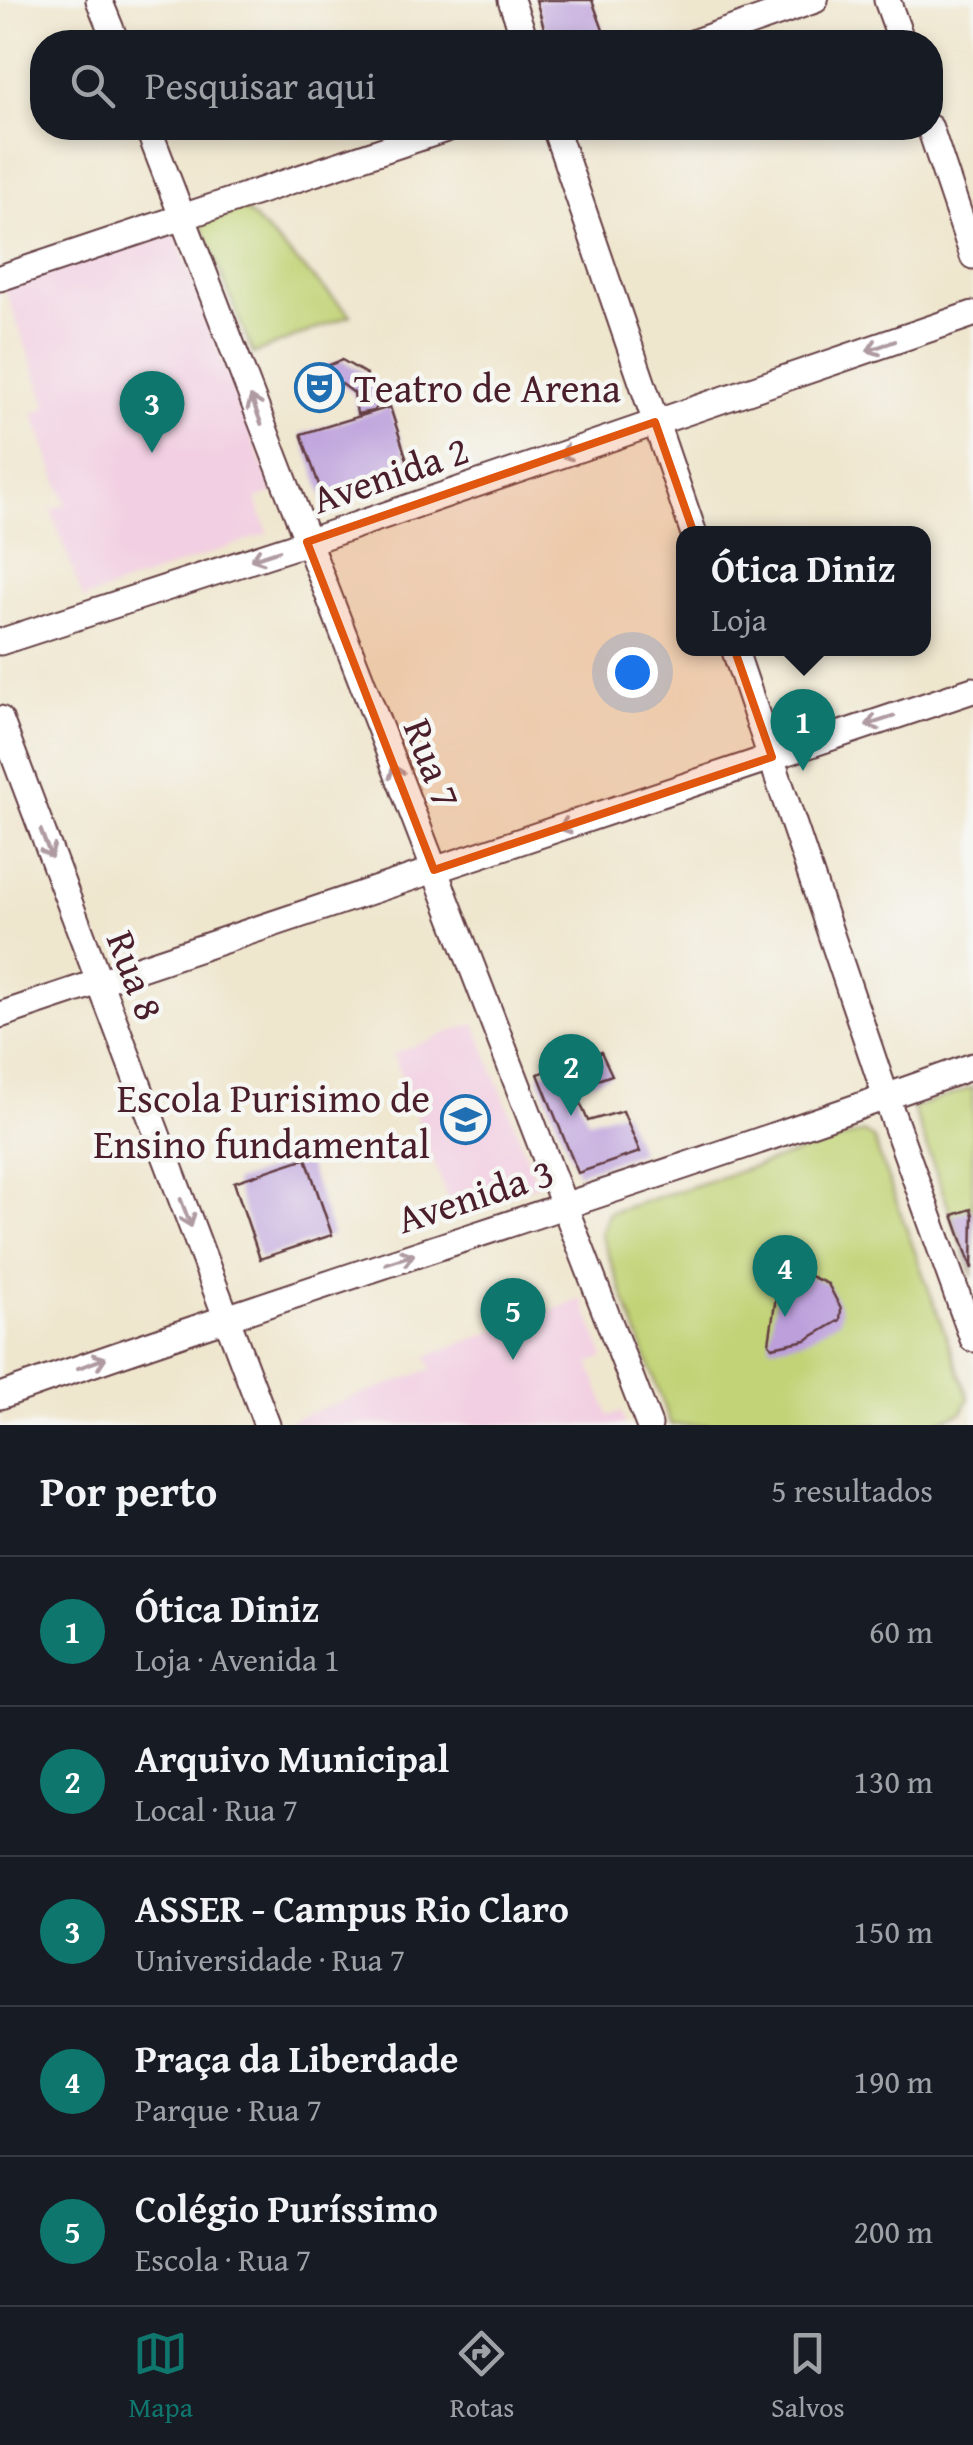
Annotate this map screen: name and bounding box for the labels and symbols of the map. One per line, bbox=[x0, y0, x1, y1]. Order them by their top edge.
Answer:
one-way arrow bbox=[865, 338, 897, 356]
place label: Teatro de Arena bbox=[354, 358, 621, 417]
theatre icon: Teatro de Arena bbox=[293, 361, 345, 413]
pin: 3 bbox=[120, 370, 184, 453]
one-way arrow bbox=[246, 395, 264, 426]
street label: Avenida 2 bbox=[304, 420, 476, 528]
one-way arrow bbox=[558, 443, 590, 461]
one-way arrow bbox=[250, 548, 282, 566]
your location bbox=[607, 647, 658, 698]
pin: 1 bbox=[770, 688, 836, 771]
street label: Rua 7 bbox=[389, 710, 477, 816]
one-way arrow bbox=[865, 714, 897, 732]
one-way arrow bbox=[388, 764, 406, 794]
one-way arrow bbox=[557, 816, 588, 834]
one-way arrow bbox=[39, 828, 57, 858]
street label: Rua 8 bbox=[92, 922, 180, 1028]
pin: 2 bbox=[538, 1034, 604, 1116]
place label: Escola Purisimo de Ensino fundamental bbox=[93, 1068, 430, 1173]
school or university icon: Escola Purisimo de Ensino fundamental bbox=[439, 1094, 491, 1146]
street label: Avenida 3 bbox=[389, 1142, 561, 1248]
one-way arrow bbox=[178, 1198, 196, 1228]
pin: 4 bbox=[752, 1234, 818, 1317]
one-way arrow bbox=[383, 1249, 415, 1267]
pin: 5 bbox=[480, 1278, 546, 1360]
one-way arrow bbox=[75, 1353, 106, 1371]

